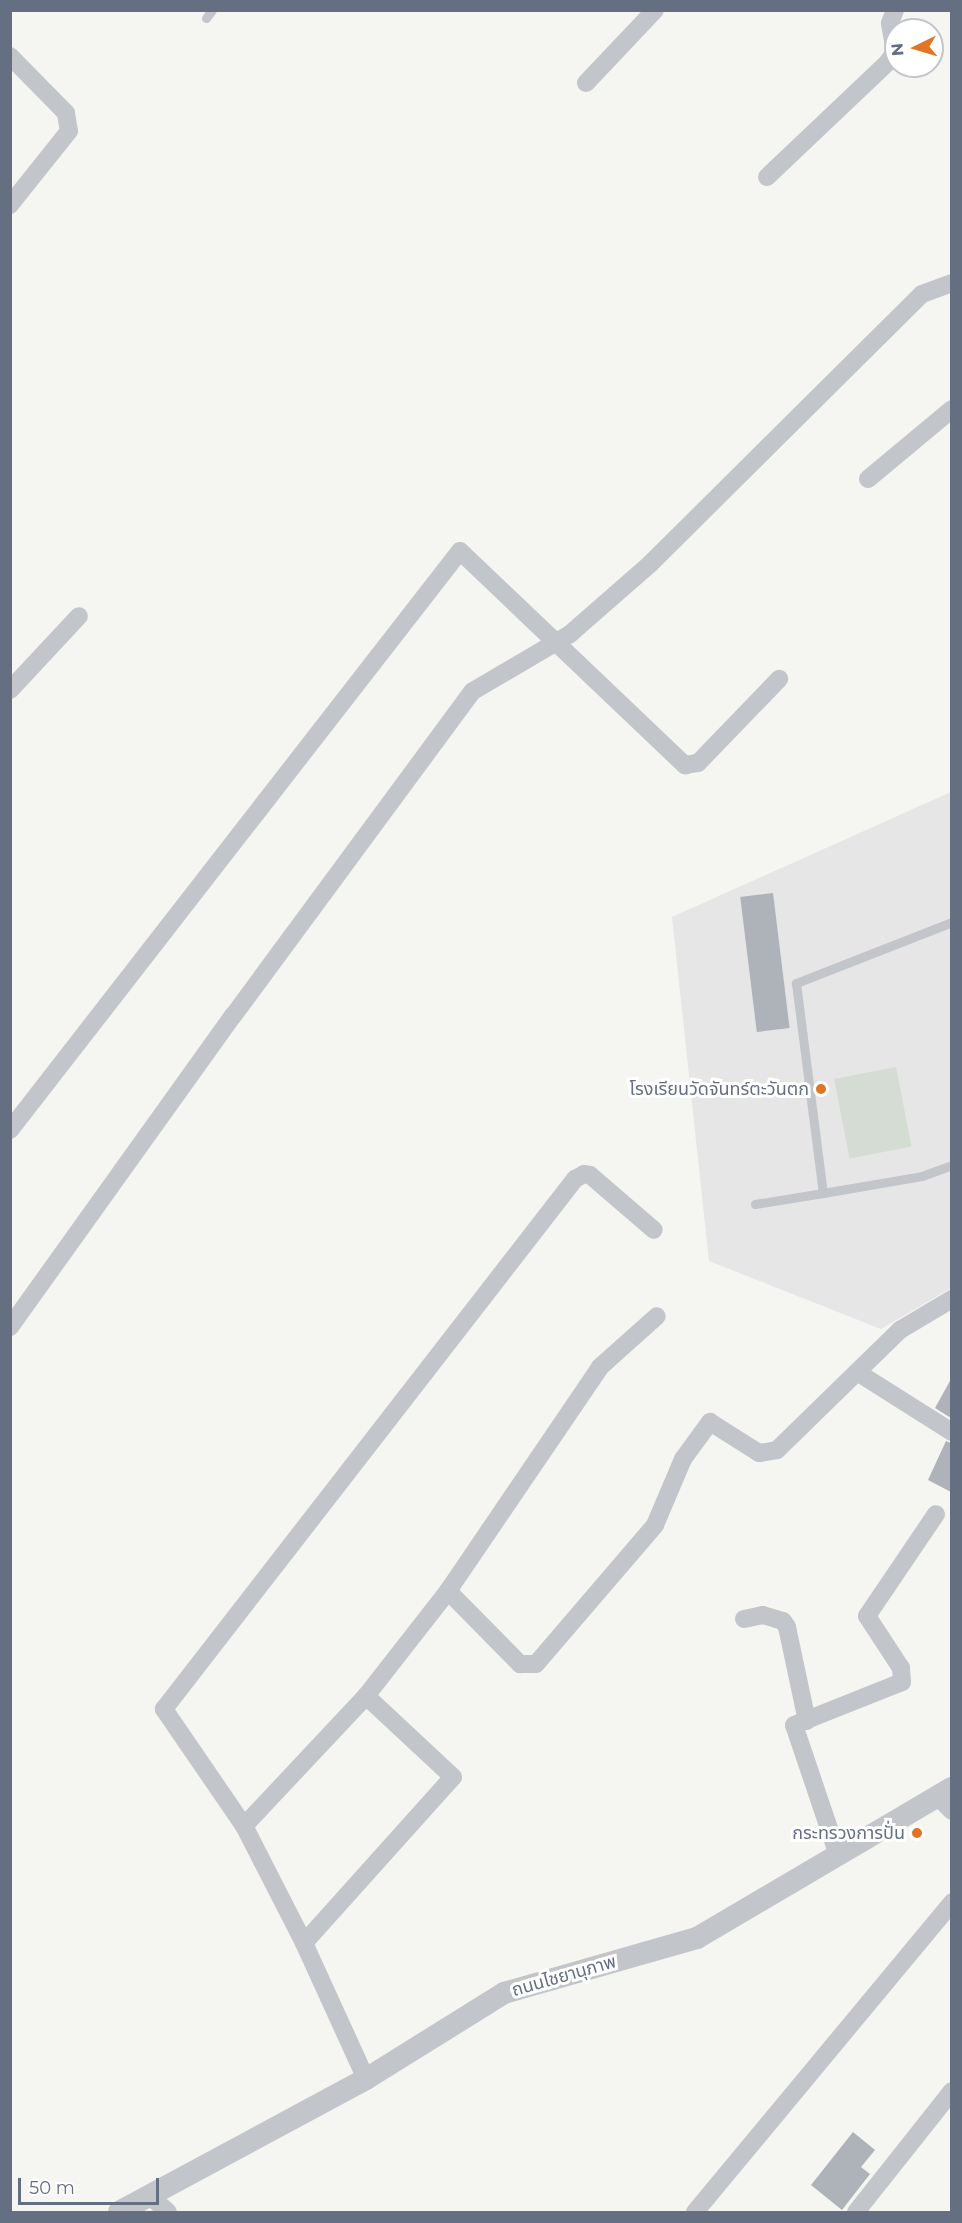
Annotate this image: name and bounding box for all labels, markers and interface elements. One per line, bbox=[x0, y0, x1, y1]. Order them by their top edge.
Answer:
north arrow bbox=[884, 18, 944, 78]
text: N bbox=[888, 42, 908, 57]
place label: โรงเรียนวัดจันทร์ตะวันตก bbox=[630, 1078, 809, 1100]
marker: โรงเรียนวัดจันทร์ตะวันตก bbox=[814, 1082, 828, 1096]
place label: กระทรวงการปั่น bbox=[792, 1822, 905, 1844]
marker: กระทรวงการปั่น bbox=[910, 1826, 924, 1840]
street label: ถนนไชยานุภาพ bbox=[509, 1951, 619, 2001]
scale bar bbox=[21, 2166, 162, 2204]
text: 50 m bbox=[29, 2177, 75, 2199]

